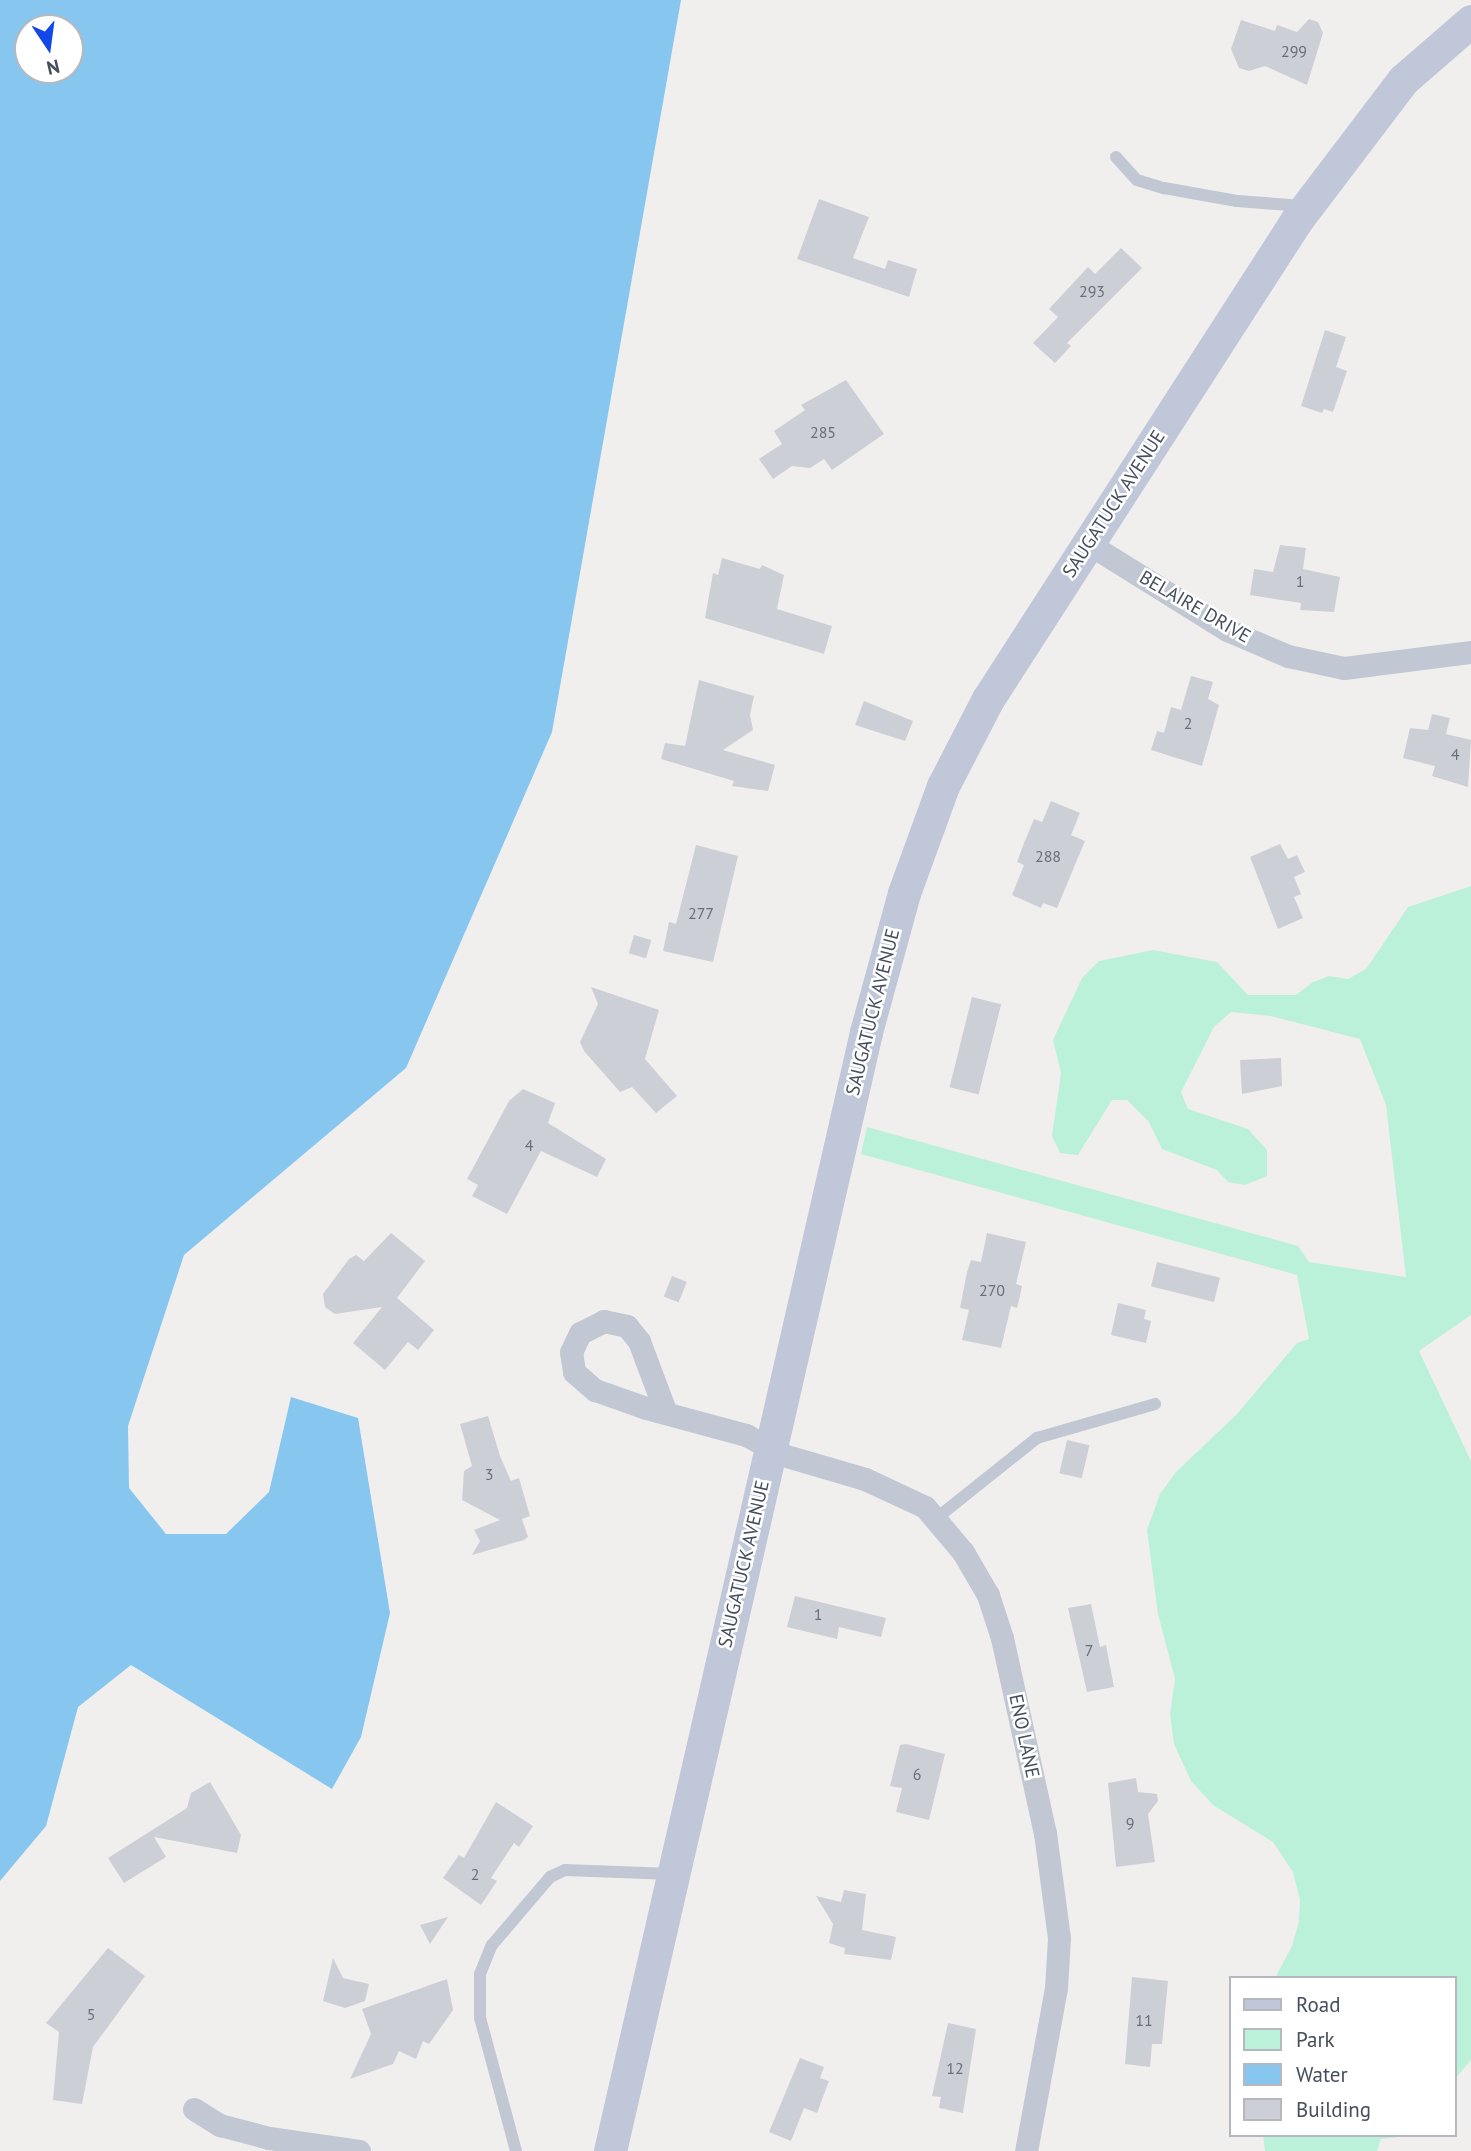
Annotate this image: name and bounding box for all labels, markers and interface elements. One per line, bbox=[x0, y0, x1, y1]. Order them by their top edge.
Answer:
north arrow bbox=[14, 14, 84, 84]
house number: 299 bbox=[1281, 41, 1307, 61]
text: N bbox=[45, 54, 62, 81]
house number: 293 bbox=[1079, 281, 1105, 301]
house number: 285 bbox=[810, 422, 836, 442]
street label: SAUGATUCK AVENUE bbox=[1058, 426, 1170, 582]
street label: BELAIRE DRIVE bbox=[1135, 566, 1255, 648]
house number: 1 bbox=[1296, 571, 1304, 591]
house number: 2 bbox=[1184, 713, 1192, 733]
house number: 4 bbox=[1451, 744, 1459, 764]
house number: 288 bbox=[1035, 846, 1061, 866]
house number: 277 bbox=[688, 903, 714, 923]
street label: SAUGATUCK AVENUE bbox=[841, 926, 905, 1098]
house number: 4 bbox=[525, 1135, 533, 1155]
house number: 270 bbox=[979, 1280, 1005, 1300]
house number: 3 bbox=[485, 1464, 493, 1484]
street label: SAUGATUCK AVENUE bbox=[714, 1478, 774, 1650]
house number: 1 bbox=[814, 1604, 822, 1624]
house number: 7 bbox=[1085, 1640, 1093, 1660]
street label: ENO LANE bbox=[1004, 1692, 1044, 1780]
house number: 6 bbox=[913, 1764, 921, 1784]
house number: 9 bbox=[1126, 1813, 1134, 1833]
house number: 2 bbox=[471, 1864, 479, 1884]
legend bbox=[1230, 1976, 1457, 2137]
text: Road bbox=[1296, 1991, 1340, 2018]
house number: 5 bbox=[87, 2004, 95, 2024]
house number: 11 bbox=[1135, 2010, 1153, 2030]
text: Park bbox=[1296, 2026, 1335, 2053]
house number: 12 bbox=[946, 2058, 964, 2078]
text: Water bbox=[1296, 2061, 1348, 2088]
text: Building bbox=[1296, 2096, 1371, 2123]

